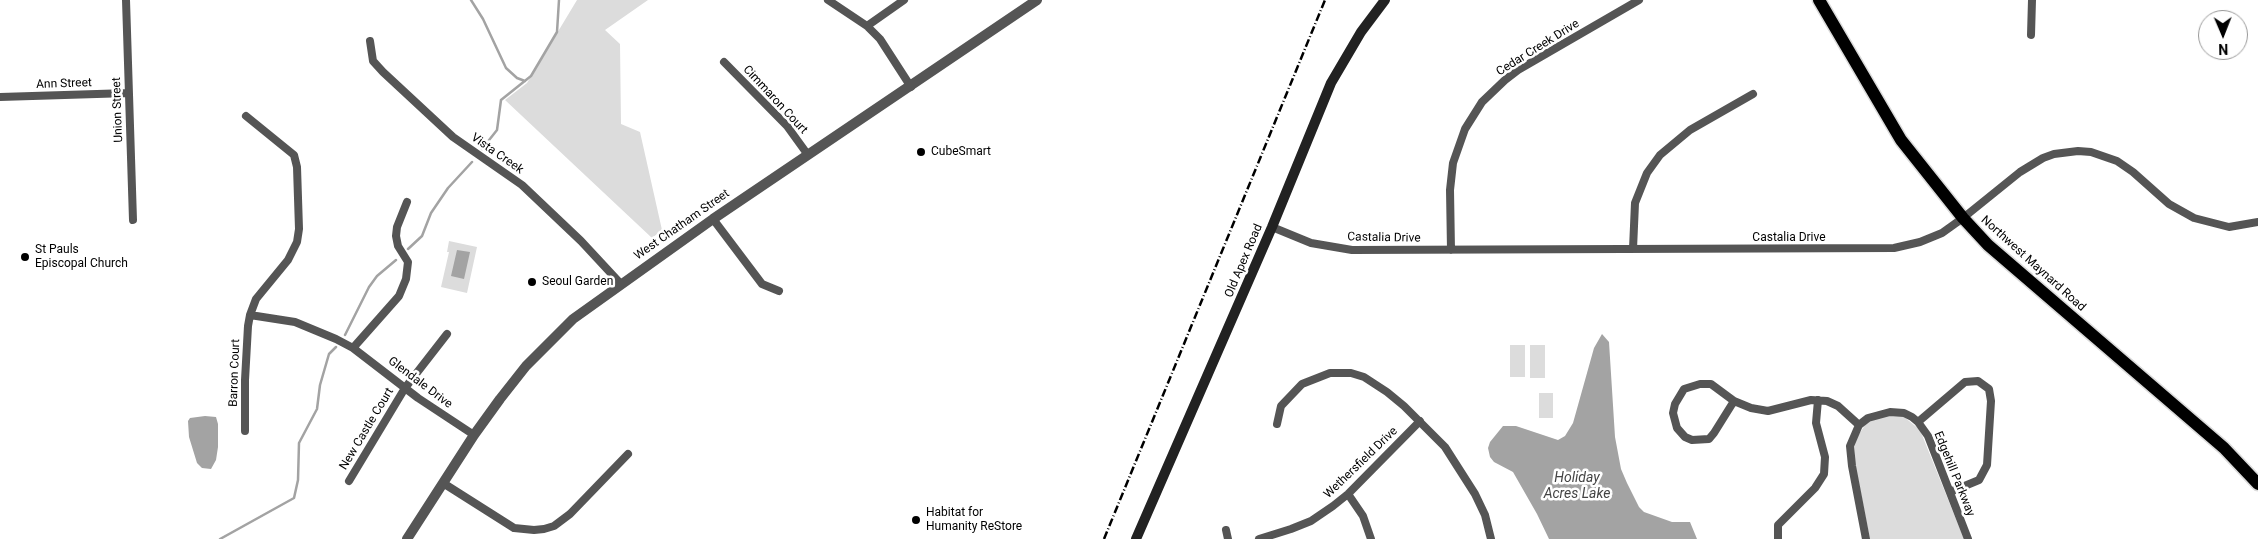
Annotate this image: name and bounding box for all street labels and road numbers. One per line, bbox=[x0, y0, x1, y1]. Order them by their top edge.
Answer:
street label: Cedar Creek Drive bbox=[1494, 17, 1582, 79]
street label: Cimmaron Court bbox=[740, 63, 810, 137]
street label: Ann Street bbox=[36, 76, 92, 92]
street label: Union Street bbox=[110, 77, 126, 143]
street label: Vista Creek bbox=[468, 131, 526, 177]
street label: West Chatham Street bbox=[632, 187, 732, 263]
street label: Northwest Maynard Road bbox=[1978, 213, 2088, 315]
street label: Old Apex Road bbox=[1222, 222, 1266, 300]
street label: Castalia Drive bbox=[1347, 230, 1421, 246]
street label: Castalia Drive bbox=[1752, 231, 1826, 245]
street label: Barron Court bbox=[227, 339, 243, 407]
street label: Glendale Drive bbox=[385, 354, 455, 412]
street label: New Castle Court bbox=[337, 385, 397, 473]
street label: Wethersfield Drive bbox=[1321, 424, 1401, 502]
street label: Edgehill Parkway bbox=[1930, 429, 1978, 519]

